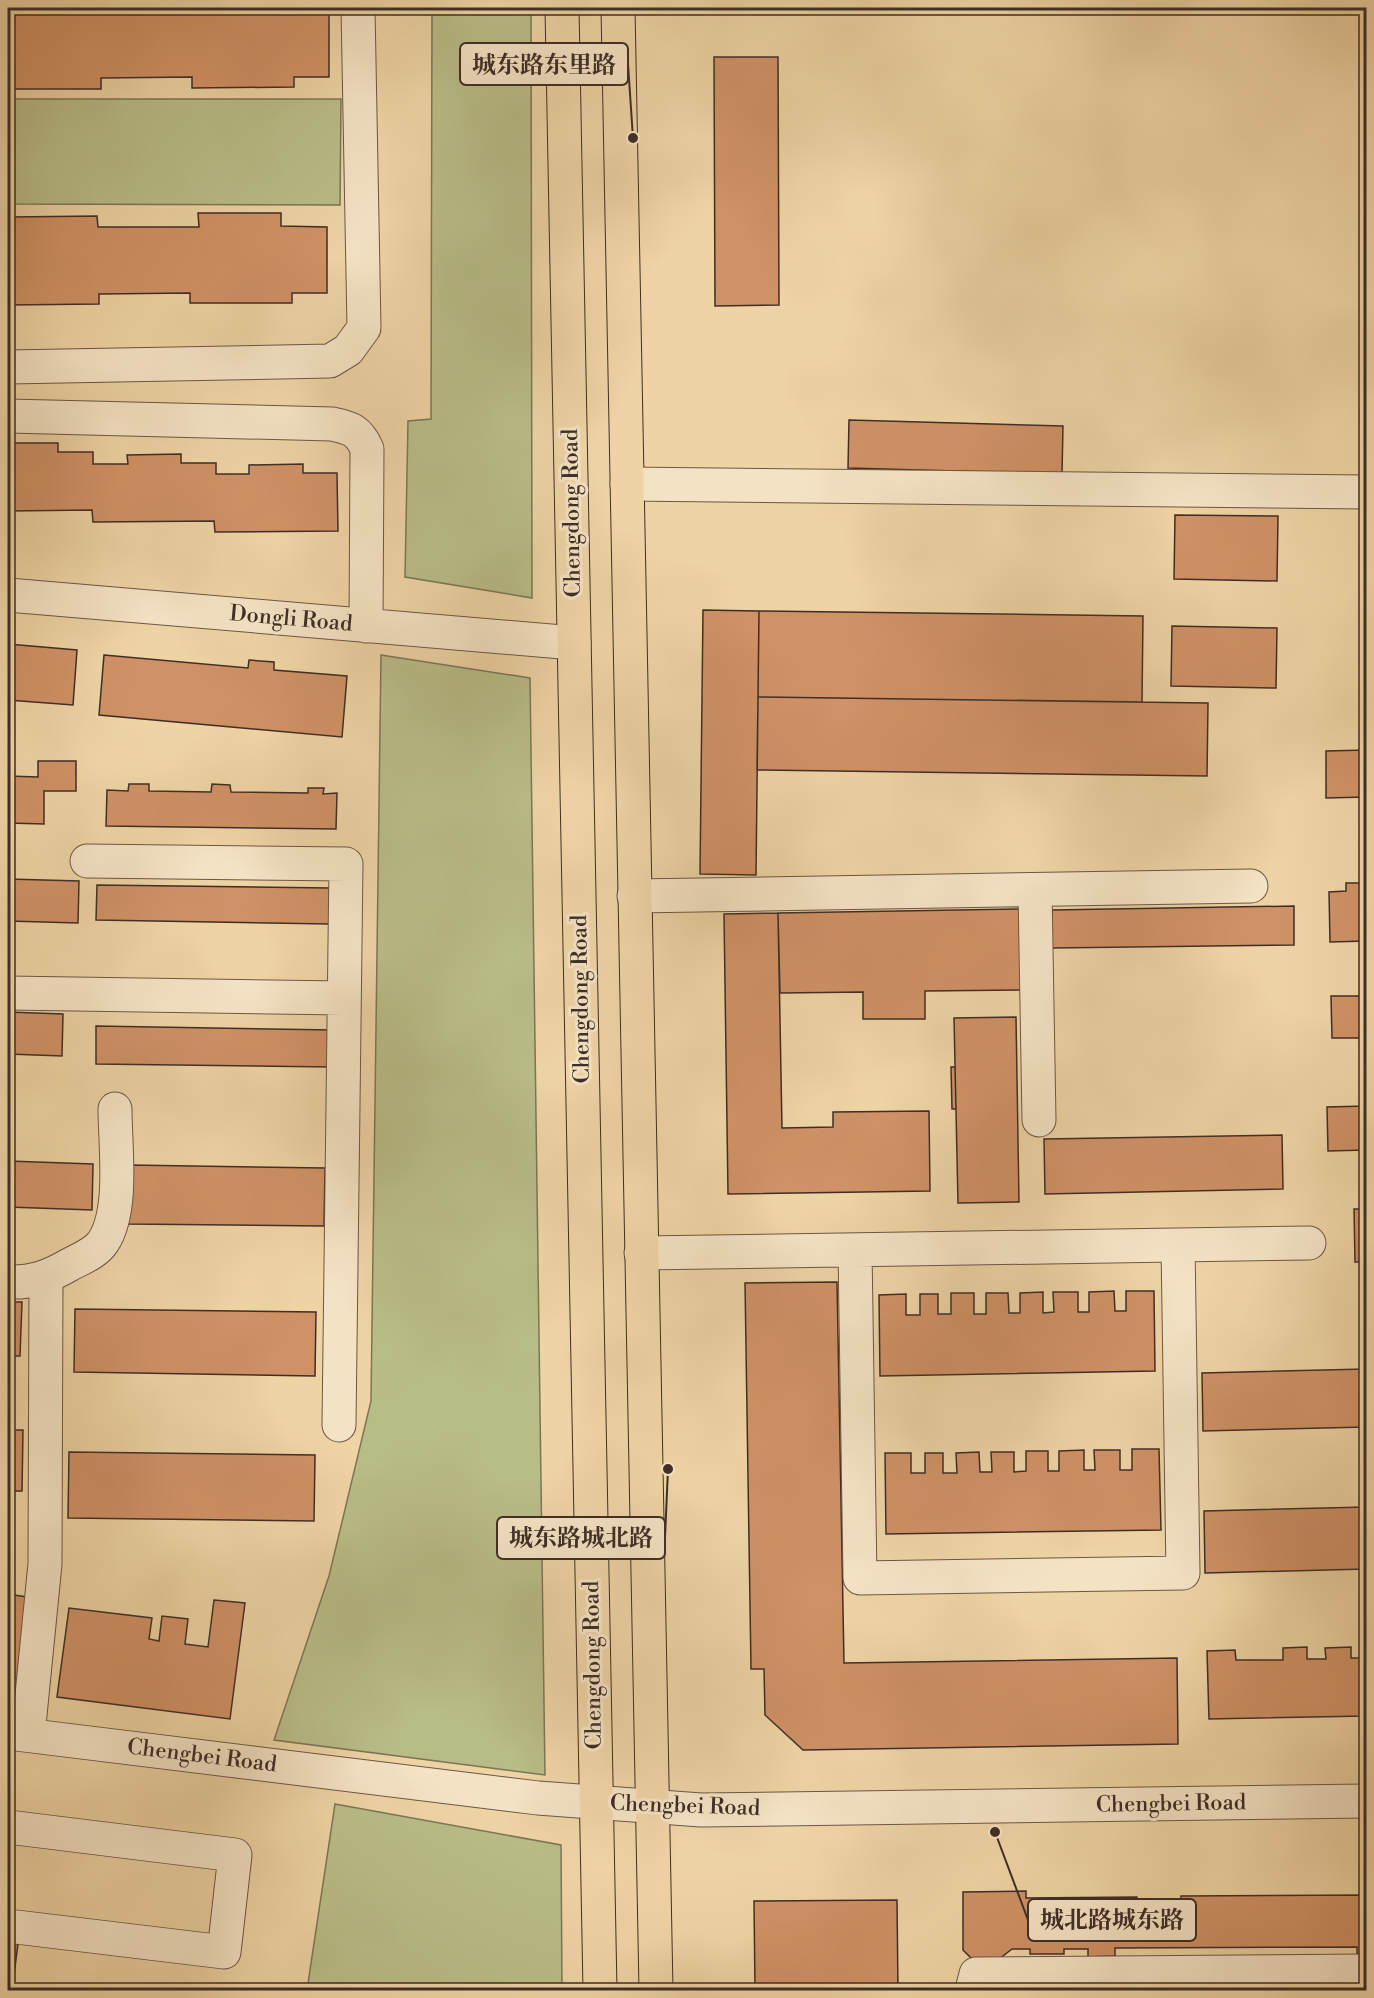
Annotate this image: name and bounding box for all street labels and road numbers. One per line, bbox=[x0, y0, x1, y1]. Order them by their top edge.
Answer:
street label: Chengdong Road bbox=[557, 428, 587, 598]
street label: Dongli Road bbox=[228, 600, 354, 638]
street label: Chengdong Road bbox=[566, 914, 596, 1084]
street label: Chengdong Road bbox=[578, 1580, 608, 1750]
street label: Chengbei Road bbox=[126, 1733, 279, 1779]
street label: Chengbei Road bbox=[1096, 1789, 1247, 1819]
street label: Chengbei Road bbox=[609, 1790, 761, 1822]

